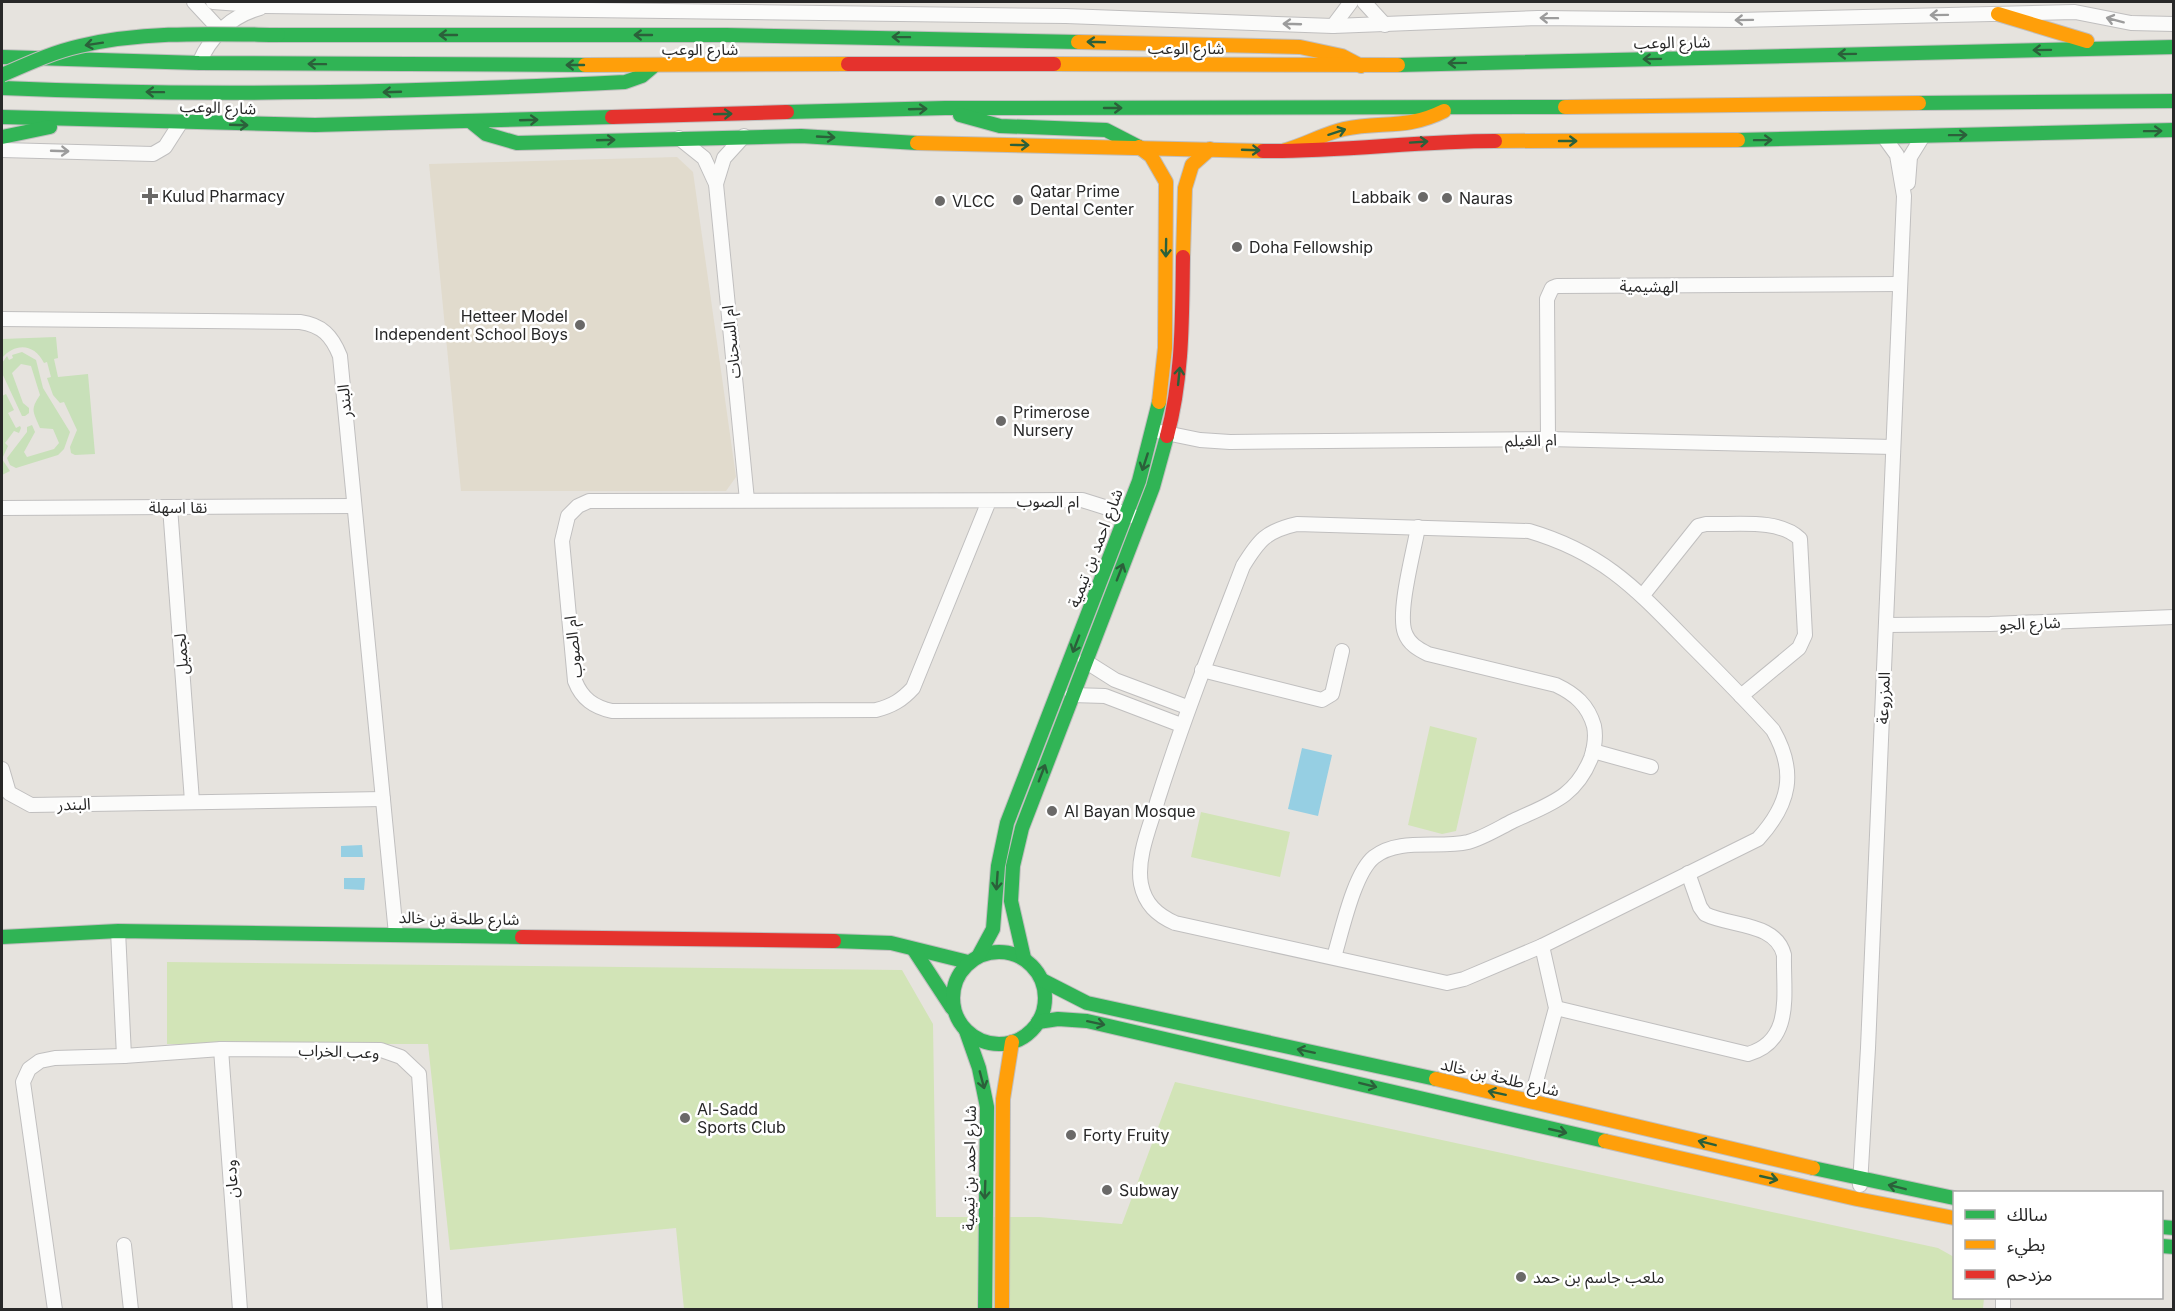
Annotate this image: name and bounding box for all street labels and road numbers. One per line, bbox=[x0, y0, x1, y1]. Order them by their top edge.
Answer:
street label: شارع الوعب bbox=[1633, 31, 1711, 56]
street label: شارع الوعب bbox=[1148, 38, 1224, 61]
street label: شارع الوعب bbox=[662, 39, 738, 62]
street label: شارع الوعب bbox=[179, 96, 257, 121]
street label: الهشيمية bbox=[1620, 275, 1678, 297]
street label: ام السحنات bbox=[717, 304, 748, 380]
street label: البندر bbox=[333, 384, 356, 419]
street label: ام الغيلم bbox=[1505, 430, 1557, 453]
street label: شارع احمد بن تيمية bbox=[1063, 486, 1130, 611]
street label: ام الصوب bbox=[1016, 490, 1079, 515]
street label: نقا اسهلة bbox=[149, 497, 207, 517]
street label: شارع الجو bbox=[1999, 612, 2061, 637]
street label: ام الصوب bbox=[560, 614, 589, 679]
street label: لجميل bbox=[170, 633, 192, 675]
street label: المزروعة bbox=[1872, 671, 1894, 725]
street label: البندر bbox=[56, 793, 91, 815]
street label: شارع طلحة بن خالد bbox=[398, 907, 520, 932]
street label: وعب الخراب bbox=[298, 1040, 380, 1062]
street label: شارع طلحة بن خالد bbox=[1438, 1054, 1561, 1103]
street label: شارع احمد بن تيمية bbox=[958, 1105, 983, 1231]
street label: ودعان bbox=[220, 1159, 242, 1199]

